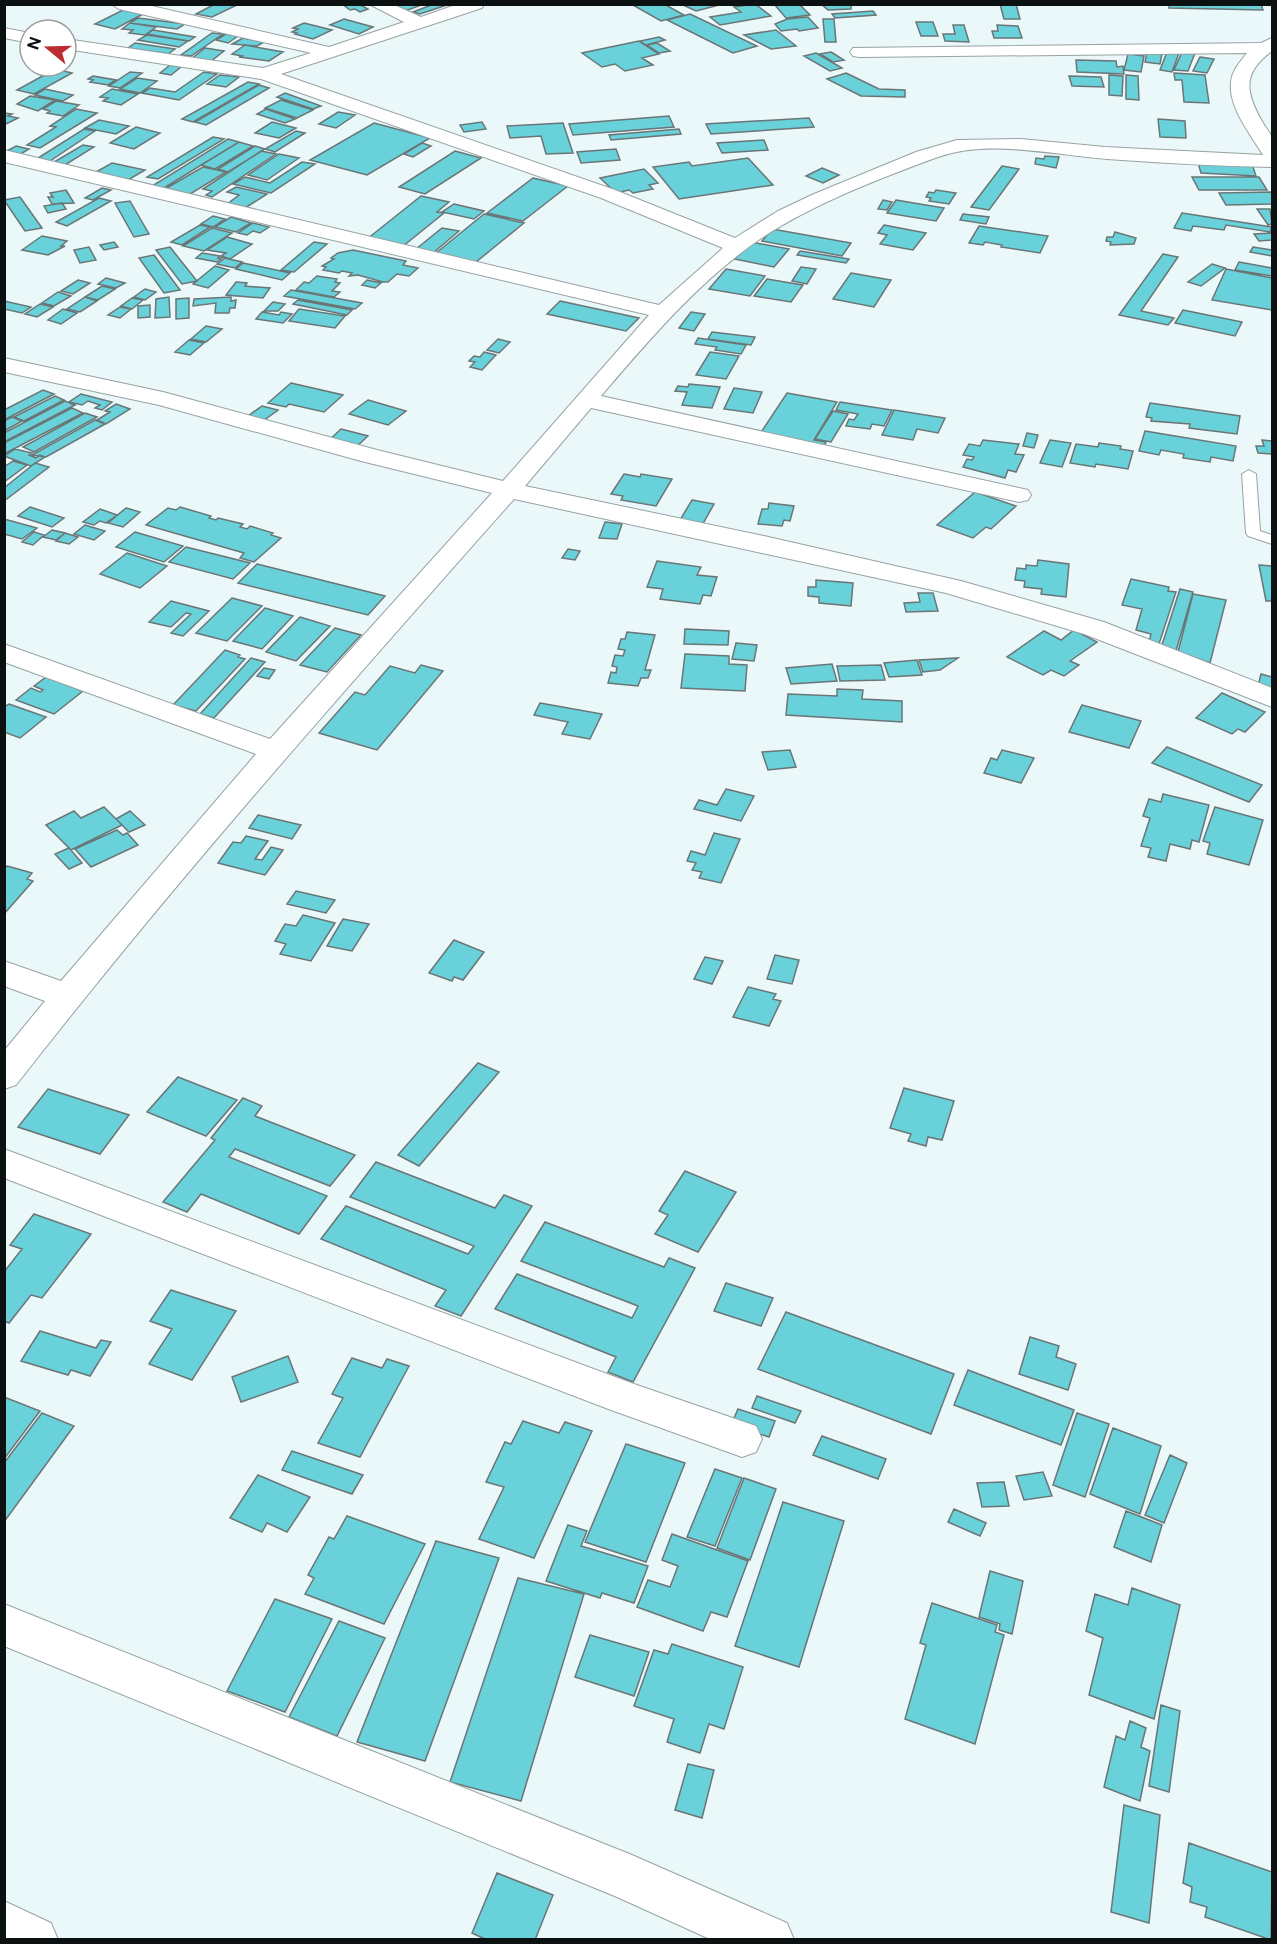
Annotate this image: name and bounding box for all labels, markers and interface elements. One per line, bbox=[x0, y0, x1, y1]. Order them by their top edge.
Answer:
north arrow bbox=[18, 18, 78, 78]
text: N bbox=[23, 34, 45, 52]

